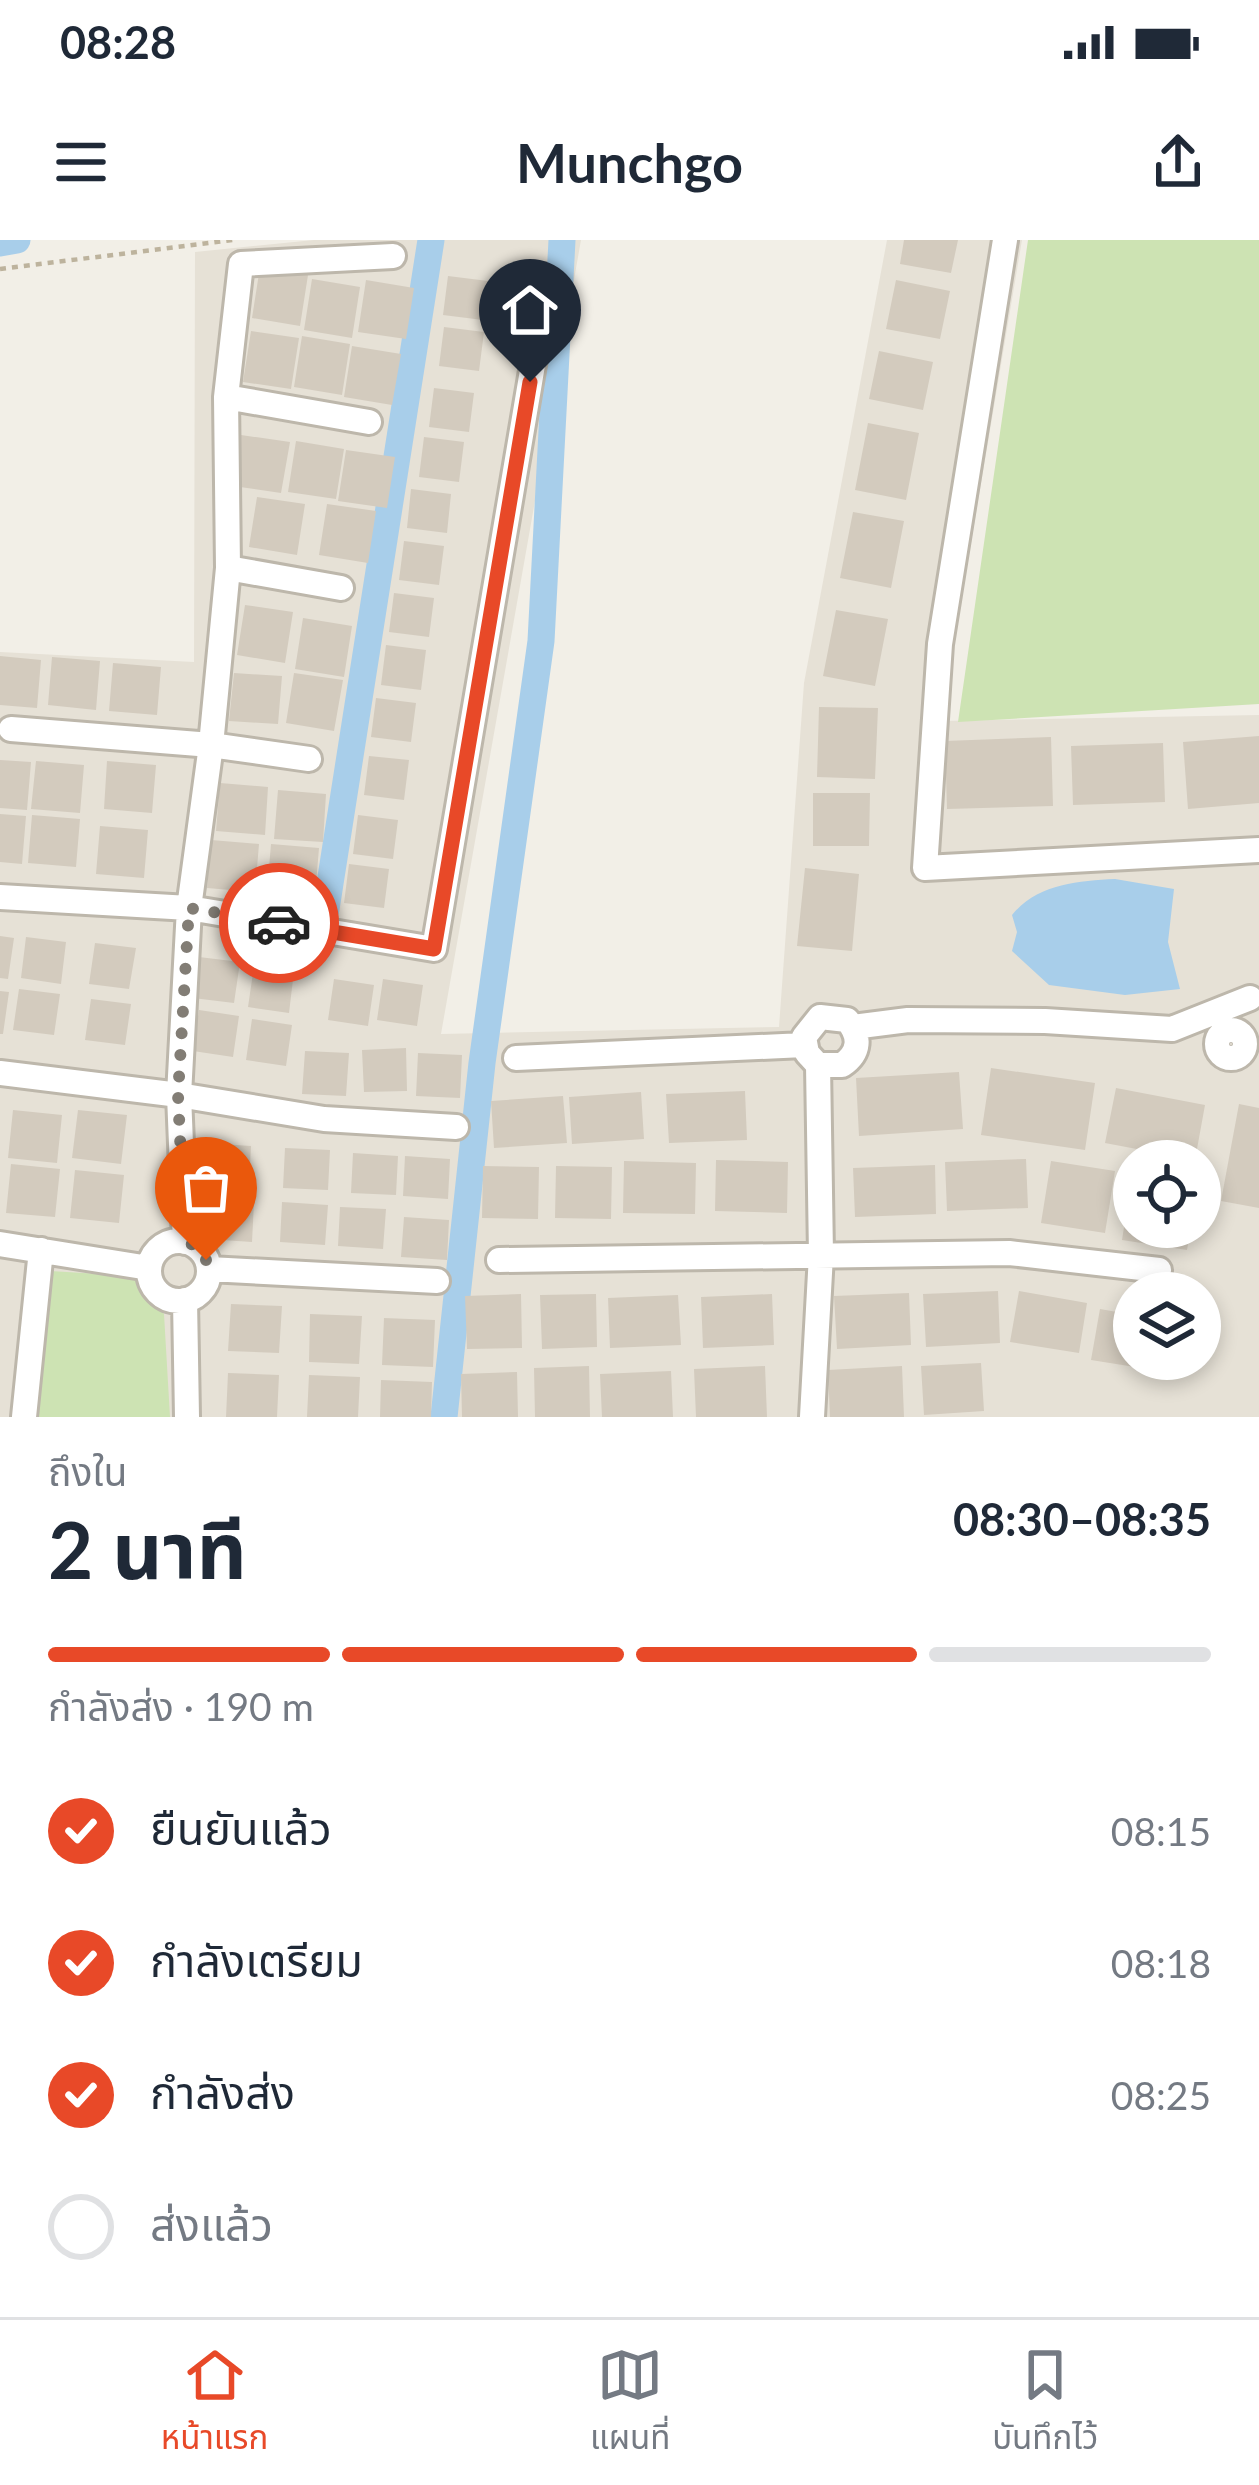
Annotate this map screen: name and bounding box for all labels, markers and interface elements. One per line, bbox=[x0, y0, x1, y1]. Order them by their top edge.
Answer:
text: 08:28 bbox=[60, 15, 176, 69]
icon: menu bbox=[48, 129, 114, 195]
icon: share bbox=[1145, 129, 1211, 195]
text: Munchgo bbox=[516, 130, 743, 195]
pin bbox=[479, 259, 581, 382]
icon: home bbox=[497, 277, 563, 343]
courier bbox=[219, 863, 339, 983]
icon: car bbox=[246, 890, 312, 956]
pin bbox=[155, 1137, 257, 1260]
map controls bbox=[1113, 1140, 1221, 1380]
button: locate bbox=[1113, 1140, 1221, 1248]
icon: bag bbox=[173, 1155, 239, 1221]
button: layers bbox=[1113, 1272, 1221, 1380]
text: ถึงใน bbox=[48, 1448, 127, 1494]
text: 08:30–08:35 bbox=[953, 1492, 1211, 1546]
text: 2 นาที bbox=[48, 1502, 247, 1596]
text: กำลังส่ง · 190 m bbox=[48, 1683, 314, 1729]
icon: check bbox=[48, 1798, 114, 1864]
text: ยืนยันแล้ว bbox=[150, 1801, 332, 1855]
text: 08:15 bbox=[1111, 1808, 1211, 1854]
icon: check bbox=[48, 1930, 114, 1996]
text: กำลังเตรียม bbox=[150, 1933, 363, 1987]
text: 08:18 bbox=[1111, 1940, 1211, 1986]
icon: check bbox=[48, 2062, 114, 2128]
text: กำลังส่ง bbox=[150, 2065, 295, 2119]
text: 08:25 bbox=[1111, 2072, 1211, 2118]
text: ส่งแล้ว bbox=[150, 2197, 273, 2251]
tab: หน้าแรก bbox=[161, 2342, 268, 2464]
tab: แผนที่ bbox=[590, 2342, 670, 2464]
tab: บันทึกไว้ bbox=[992, 2342, 1098, 2464]

